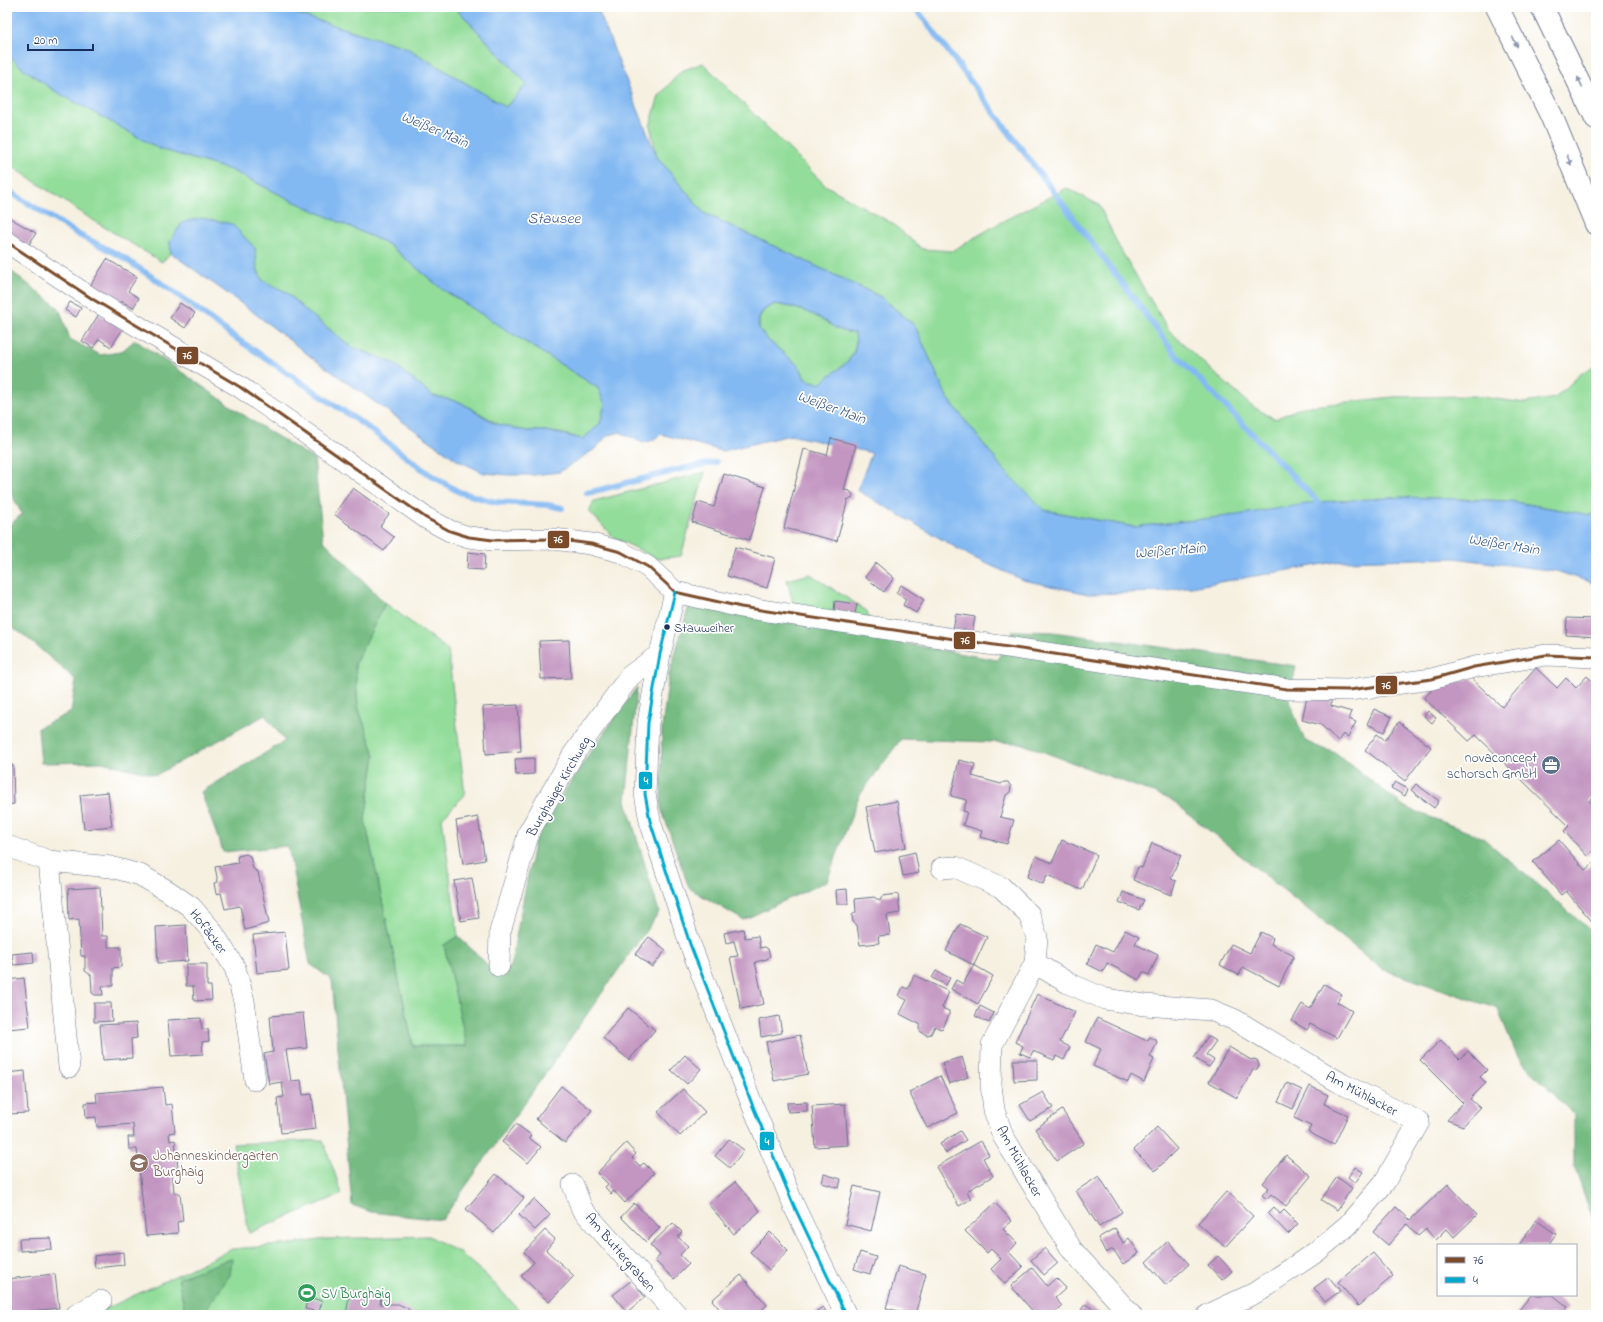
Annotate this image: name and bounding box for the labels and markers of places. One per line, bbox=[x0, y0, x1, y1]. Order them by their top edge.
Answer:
place label: Stauweiher bbox=[674, 619, 735, 638]
marker: Stauweiher bbox=[662, 622, 672, 632]
place label: novaconcept schorsch GmbH bbox=[1447, 748, 1537, 785]
office icon: novaconcept schorsch GmbH bbox=[1540, 754, 1562, 776]
place label: Johanneskindergarten Burghaig bbox=[152, 1146, 278, 1184]
school or university icon: Johanneskindergarten Burghaig bbox=[128, 1152, 150, 1174]
sports icon: SV Burghaig bbox=[296, 1282, 318, 1304]
place label: SV Burghaig bbox=[321, 1284, 391, 1306]

